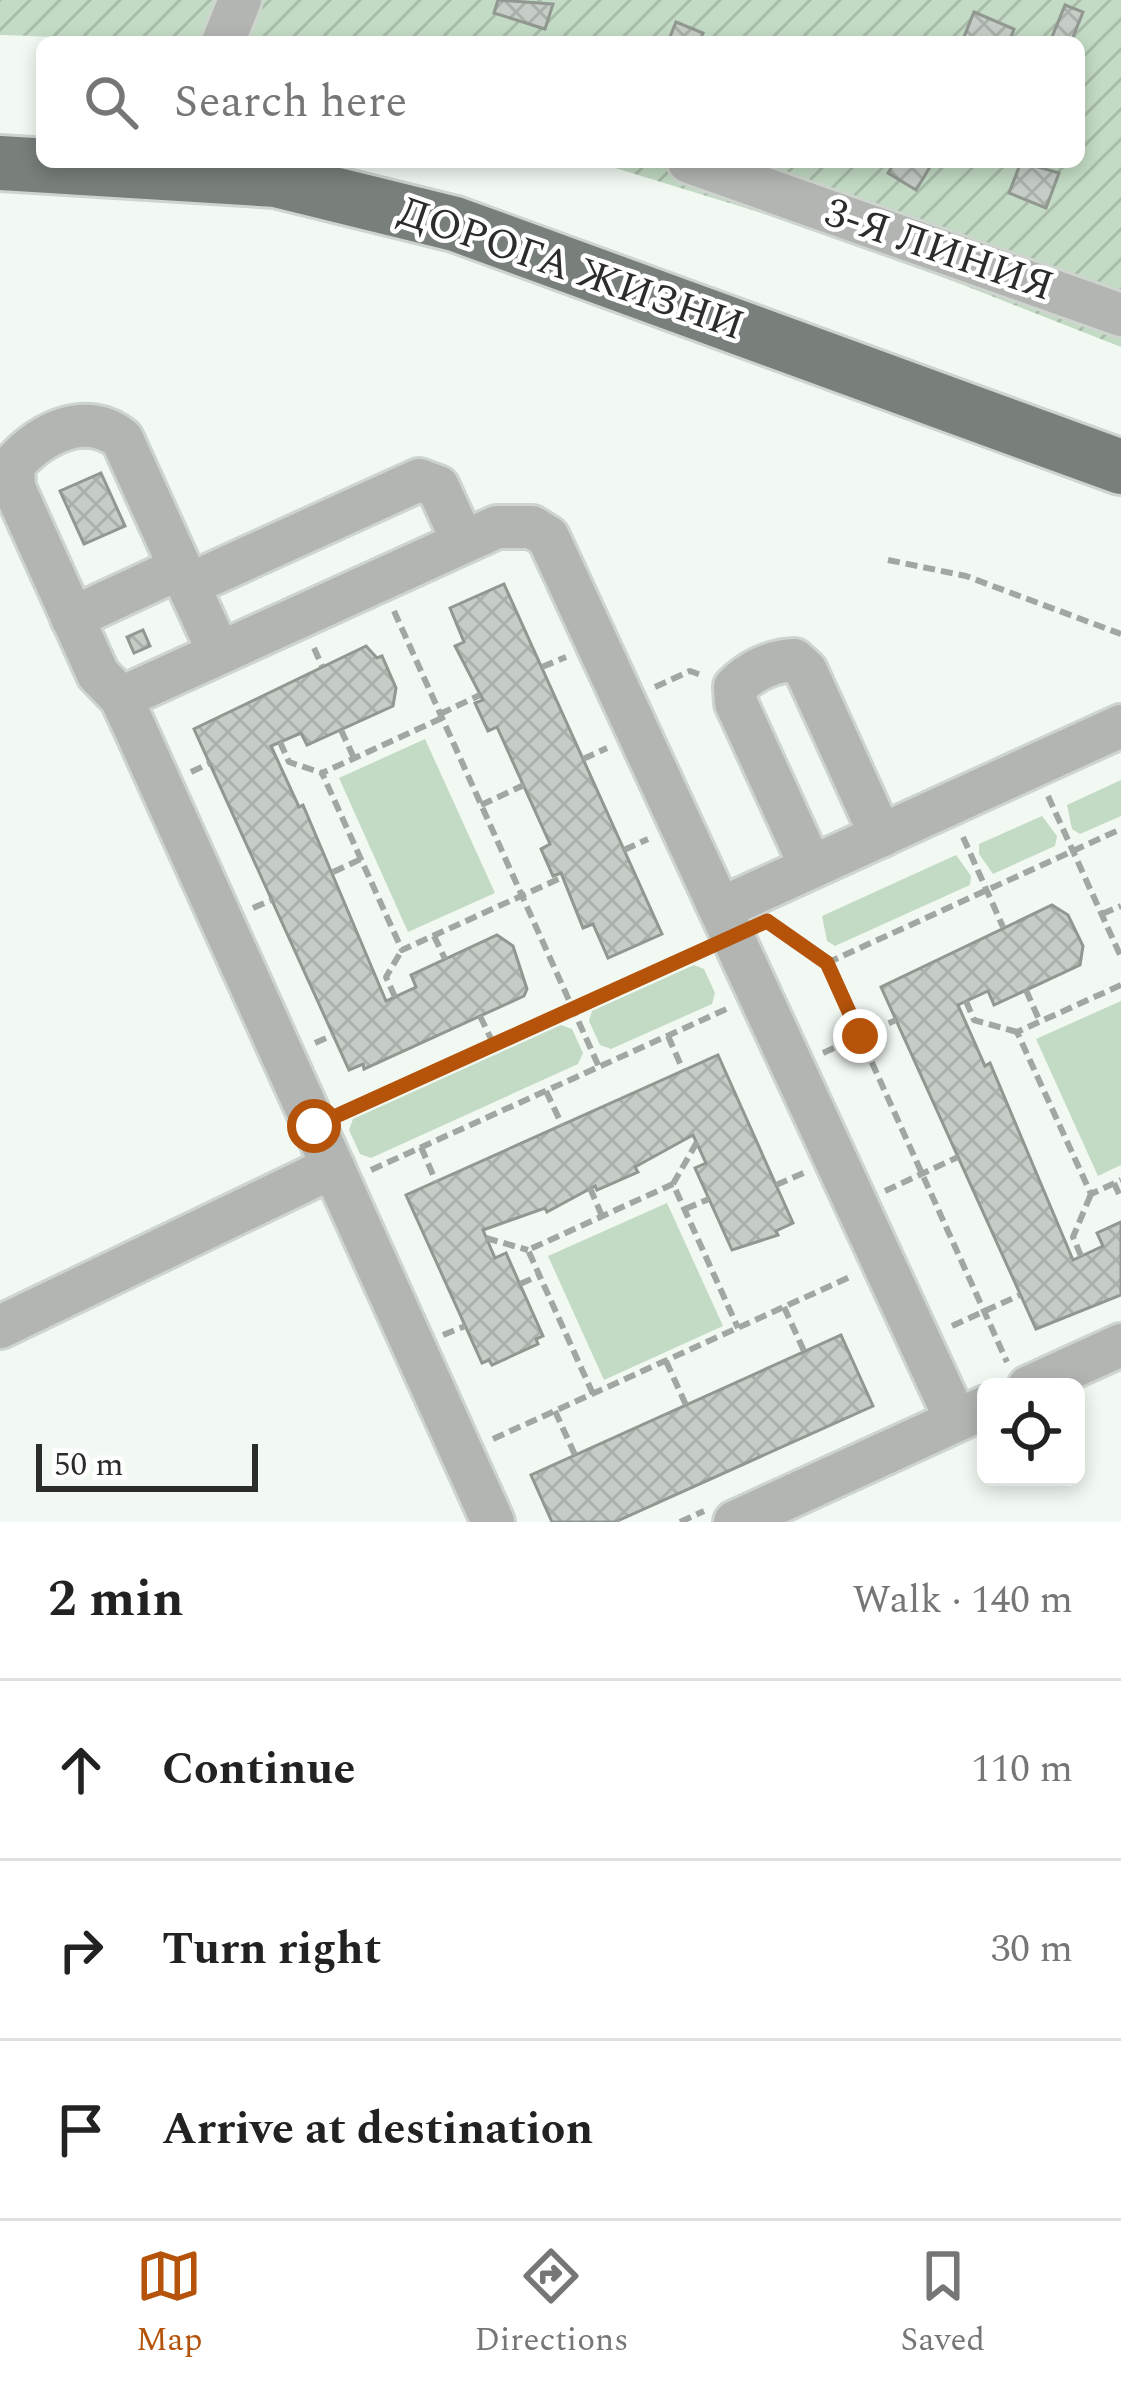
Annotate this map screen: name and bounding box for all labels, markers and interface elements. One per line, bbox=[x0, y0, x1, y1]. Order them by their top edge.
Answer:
search box bbox=[36, 36, 1085, 168]
text: Search here bbox=[174, 68, 407, 137]
icon: search bbox=[78, 69, 144, 135]
street label: ДОРОГА ЖИЗНИ bbox=[390, 180, 752, 358]
street label: 3-Я ЛИНИЯ bbox=[816, 181, 1062, 319]
route end bbox=[833, 1009, 887, 1063]
route start bbox=[287, 1099, 341, 1153]
map controls bbox=[977, 1378, 1085, 1486]
button: locate bbox=[977, 1378, 1085, 1486]
scale bar bbox=[36, 1438, 258, 1491]
text: 50 m bbox=[54, 1440, 124, 1490]
text: 2 min bbox=[48, 1561, 184, 1639]
text: Walk · 140 m bbox=[852, 1571, 1073, 1630]
text: Continue bbox=[162, 1735, 355, 1804]
icon: ahead bbox=[48, 1737, 114, 1803]
text: 110 m bbox=[971, 1740, 1073, 1799]
text: Turn right bbox=[162, 1915, 381, 1984]
icon: right bbox=[48, 1917, 114, 1983]
text: 30 m bbox=[991, 1920, 1073, 1979]
text: Arrive at destination bbox=[162, 2095, 593, 2164]
icon: arrive bbox=[48, 2097, 114, 2163]
tab: Map bbox=[136, 2243, 202, 2365]
tab: Directions bbox=[474, 2243, 628, 2365]
tab: Saved bbox=[900, 2243, 985, 2365]

